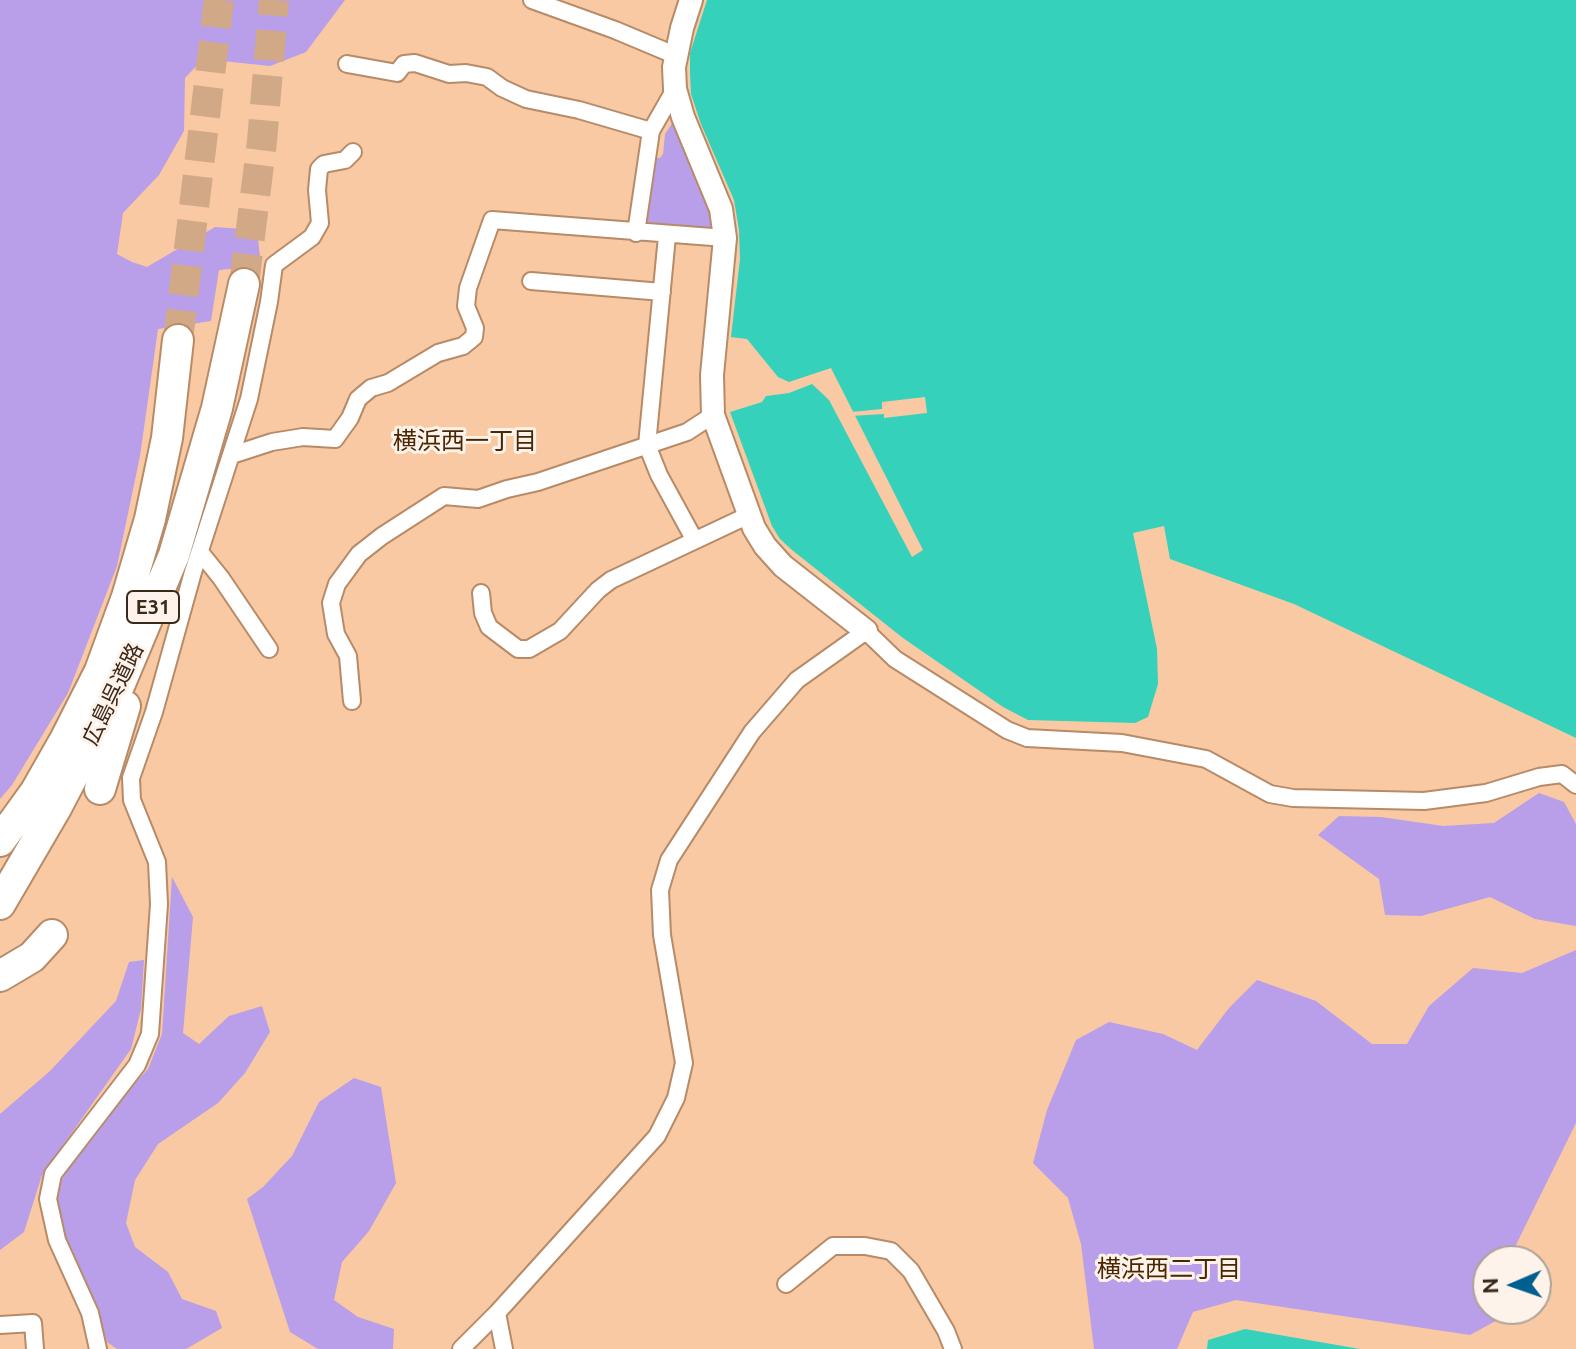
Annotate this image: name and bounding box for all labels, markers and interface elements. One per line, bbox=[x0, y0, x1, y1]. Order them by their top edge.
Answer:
district label: 横浜西一丁目 bbox=[393, 427, 537, 455]
road number: E31 bbox=[127, 591, 179, 623]
street label: 広島呉道路 bbox=[77, 639, 149, 749]
north arrow bbox=[1472, 1245, 1552, 1325]
district label: 横浜西二丁目 bbox=[1097, 1255, 1241, 1283]
text: N bbox=[1477, 1277, 1502, 1294]

